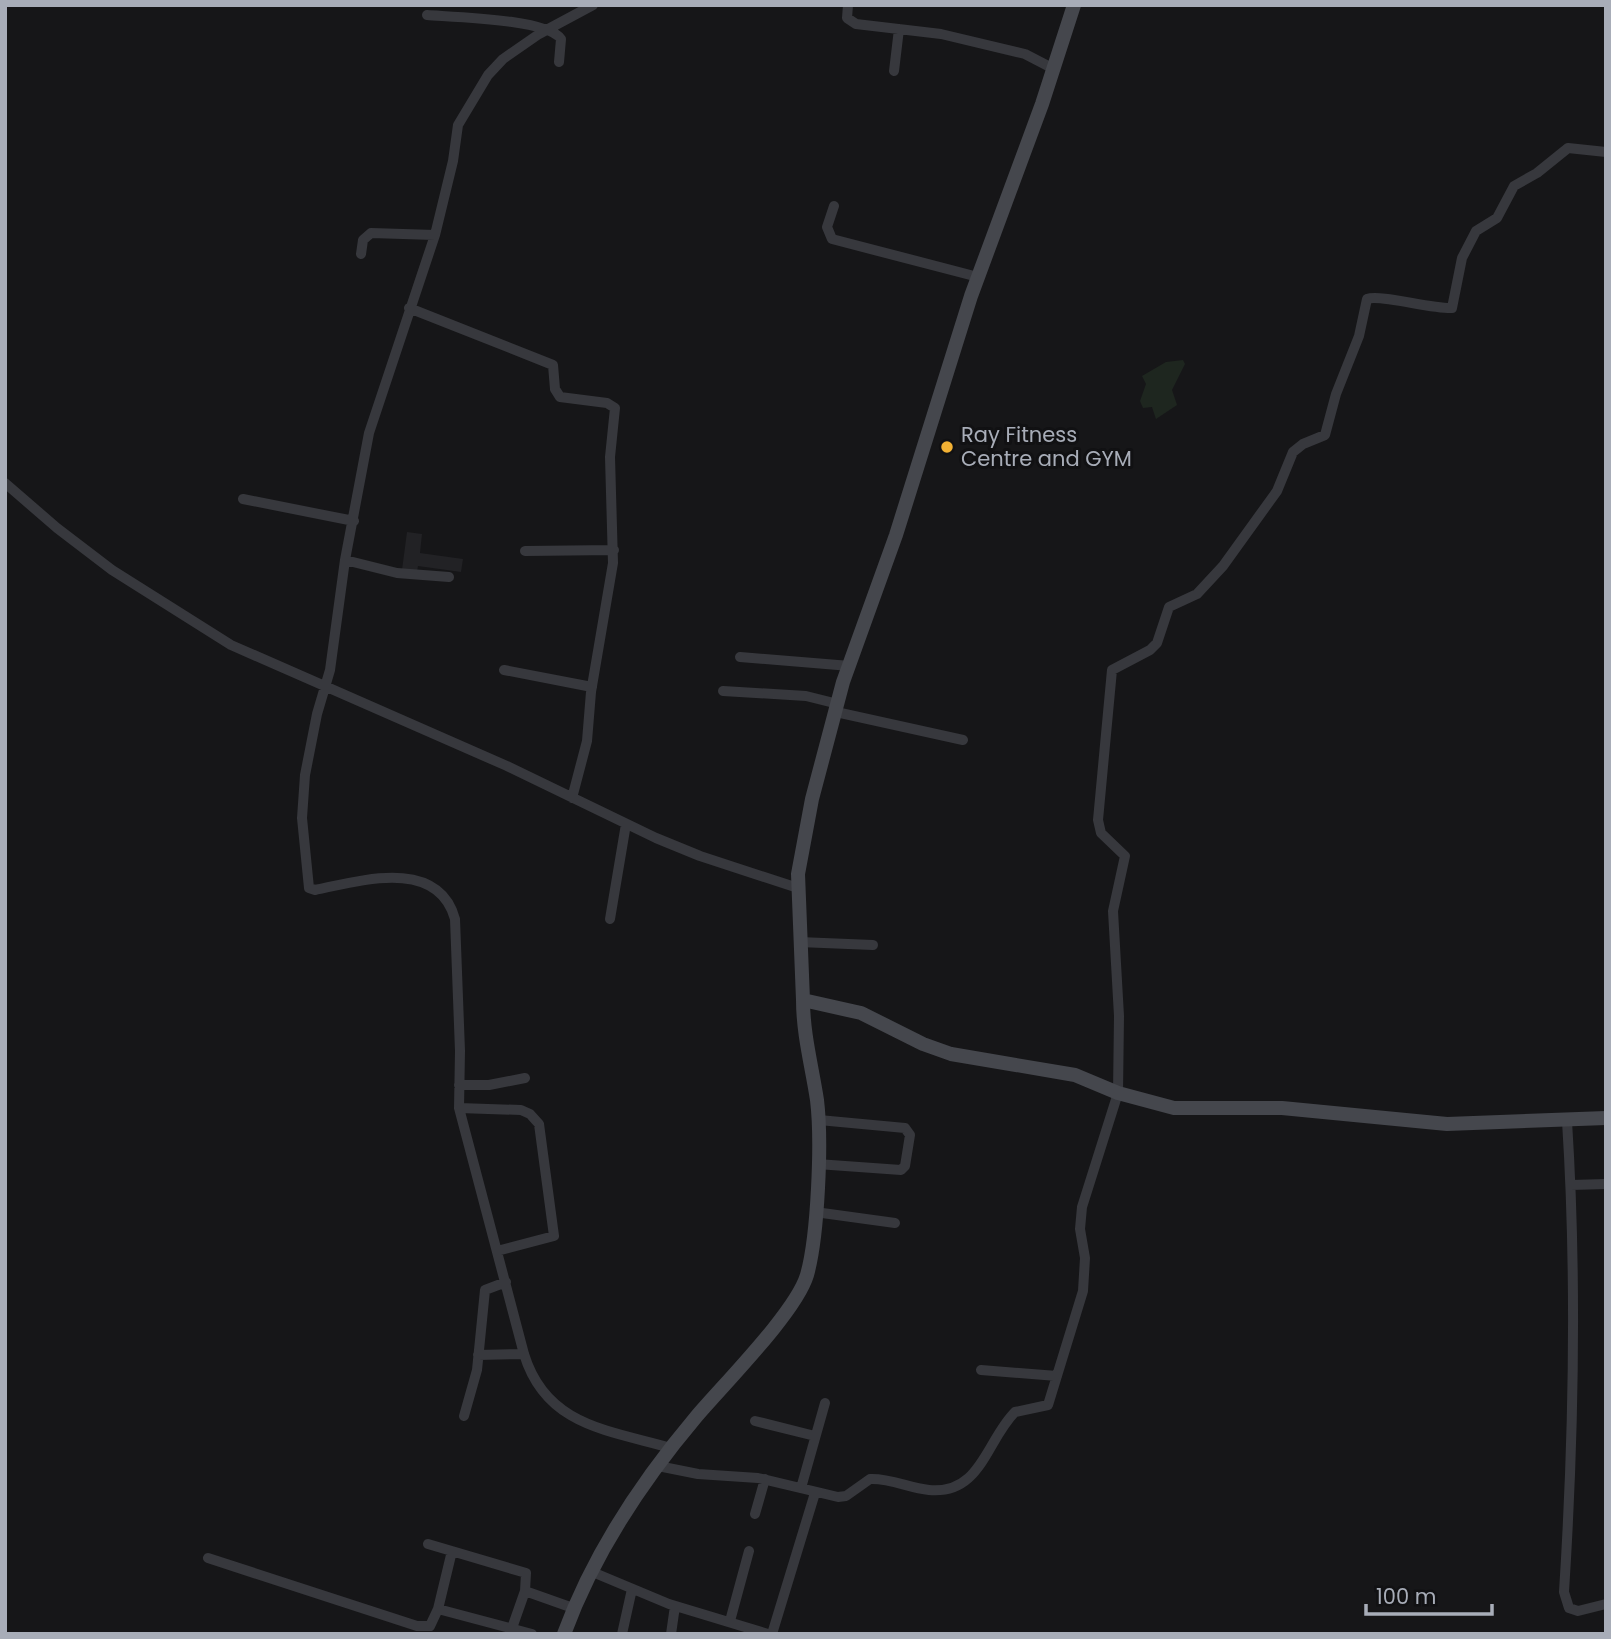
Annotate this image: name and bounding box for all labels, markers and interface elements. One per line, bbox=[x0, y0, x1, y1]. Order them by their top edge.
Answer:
place label: Ray Fitness Centre and GYM bbox=[961, 420, 1132, 473]
marker: Ray Fitness Centre and GYM bbox=[939, 439, 955, 455]
scale bar bbox=[1366, 1572, 1492, 1616]
text: 100 m bbox=[1376, 1582, 1436, 1611]

